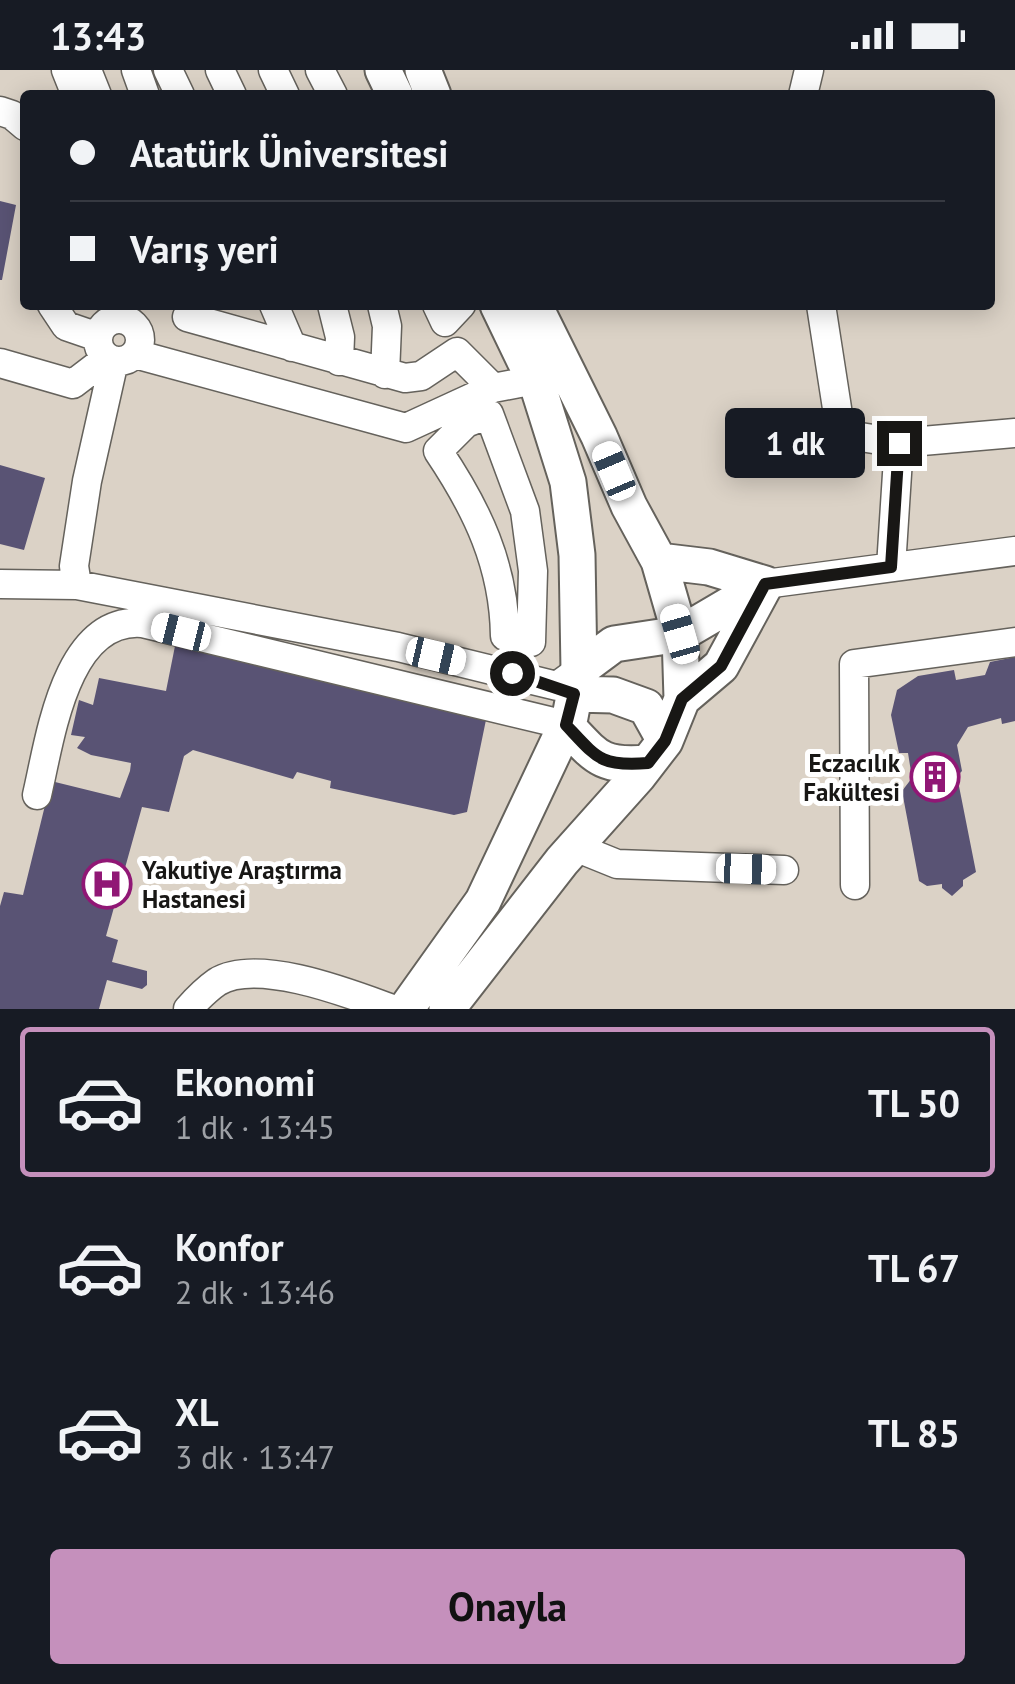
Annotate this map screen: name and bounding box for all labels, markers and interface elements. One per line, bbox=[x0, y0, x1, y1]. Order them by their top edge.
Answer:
text: 13:43 bbox=[50, 11, 146, 60]
text: Atatürk Üniversitesi bbox=[130, 128, 448, 177]
text: Varış yeri bbox=[130, 224, 279, 273]
callout: 1 dk bbox=[724, 408, 864, 478]
route end bbox=[877, 421, 922, 466]
text: 1 dk bbox=[765, 422, 825, 464]
car bbox=[588, 438, 640, 504]
car bbox=[657, 601, 703, 667]
car bbox=[148, 610, 214, 654]
car bbox=[403, 635, 469, 677]
route start bbox=[490, 651, 535, 696]
place label: Eczacılık Fakültesi bbox=[803, 747, 901, 808]
building icon: Eczacılık Fakültesi bbox=[909, 751, 961, 803]
car bbox=[715, 853, 777, 885]
place label: Yakutiye Araştırma Hastanesi bbox=[141, 854, 342, 915]
hospital icon: Yakutiye Araştırma Hastanesi bbox=[81, 858, 133, 910]
icon: car bbox=[55, 1057, 145, 1147]
text: Ekonomi bbox=[175, 1057, 315, 1106]
text: TL 50 bbox=[868, 1078, 960, 1127]
text: 1 dk · 13:45 bbox=[175, 1106, 335, 1148]
icon: car bbox=[55, 1222, 145, 1312]
text: Konfor bbox=[175, 1222, 284, 1271]
text: TL 67 bbox=[868, 1243, 960, 1292]
text: 2 dk · 13:46 bbox=[175, 1271, 335, 1313]
icon: car bbox=[55, 1387, 145, 1477]
text: XL bbox=[175, 1387, 219, 1436]
text: TL 85 bbox=[868, 1408, 960, 1457]
text: 3 dk · 13:47 bbox=[175, 1436, 335, 1478]
button: Onayla bbox=[50, 1549, 965, 1664]

